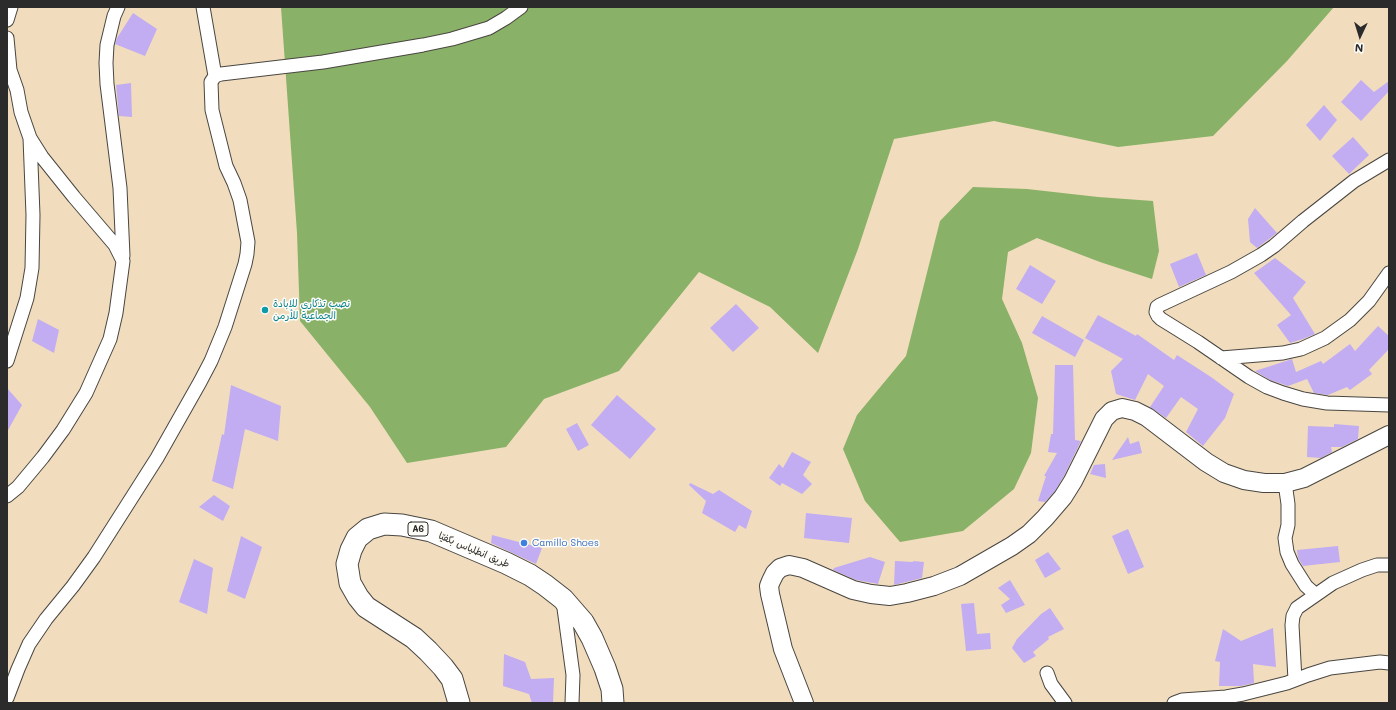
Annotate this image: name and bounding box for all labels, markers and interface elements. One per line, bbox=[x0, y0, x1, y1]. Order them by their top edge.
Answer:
north arrow bbox=[1340, 16, 1380, 56]
text: N bbox=[1354, 41, 1364, 56]
place label: نصب تذكاري للإبادة الجماعية للأرمن bbox=[273, 298, 350, 322]
marker: نصب تذكاري للإبادة الجماعية للأرمن bbox=[260, 305, 270, 315]
road number: A6 bbox=[408, 522, 428, 536]
street label: طريق انطلياس بكفيّا bbox=[437, 530, 511, 570]
place label: Camillo Shoes bbox=[532, 537, 599, 549]
marker: Camillo Shoes bbox=[519, 538, 529, 548]

